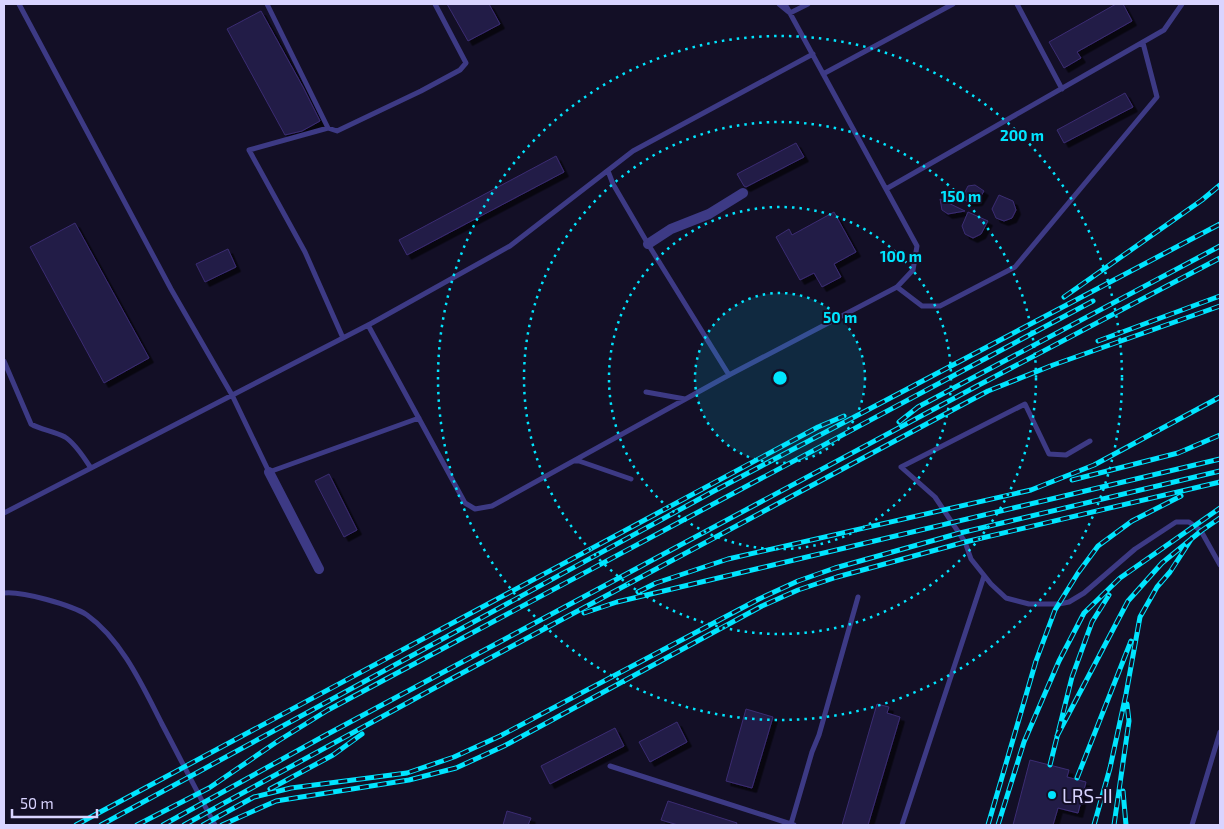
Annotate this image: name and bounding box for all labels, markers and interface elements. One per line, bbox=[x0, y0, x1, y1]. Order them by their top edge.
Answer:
text: 200 m bbox=[1000, 126, 1044, 144]
text: 150 m bbox=[941, 187, 981, 205]
text: 100 m bbox=[880, 247, 922, 265]
text: 50 m bbox=[823, 308, 857, 326]
centre of rings bbox=[771, 369, 789, 387]
place label: LRS-II bbox=[1062, 784, 1113, 807]
scale bar bbox=[12, 786, 98, 818]
marker: LRS-II bbox=[1046, 789, 1058, 801]
text: 50 m bbox=[20, 794, 54, 812]

